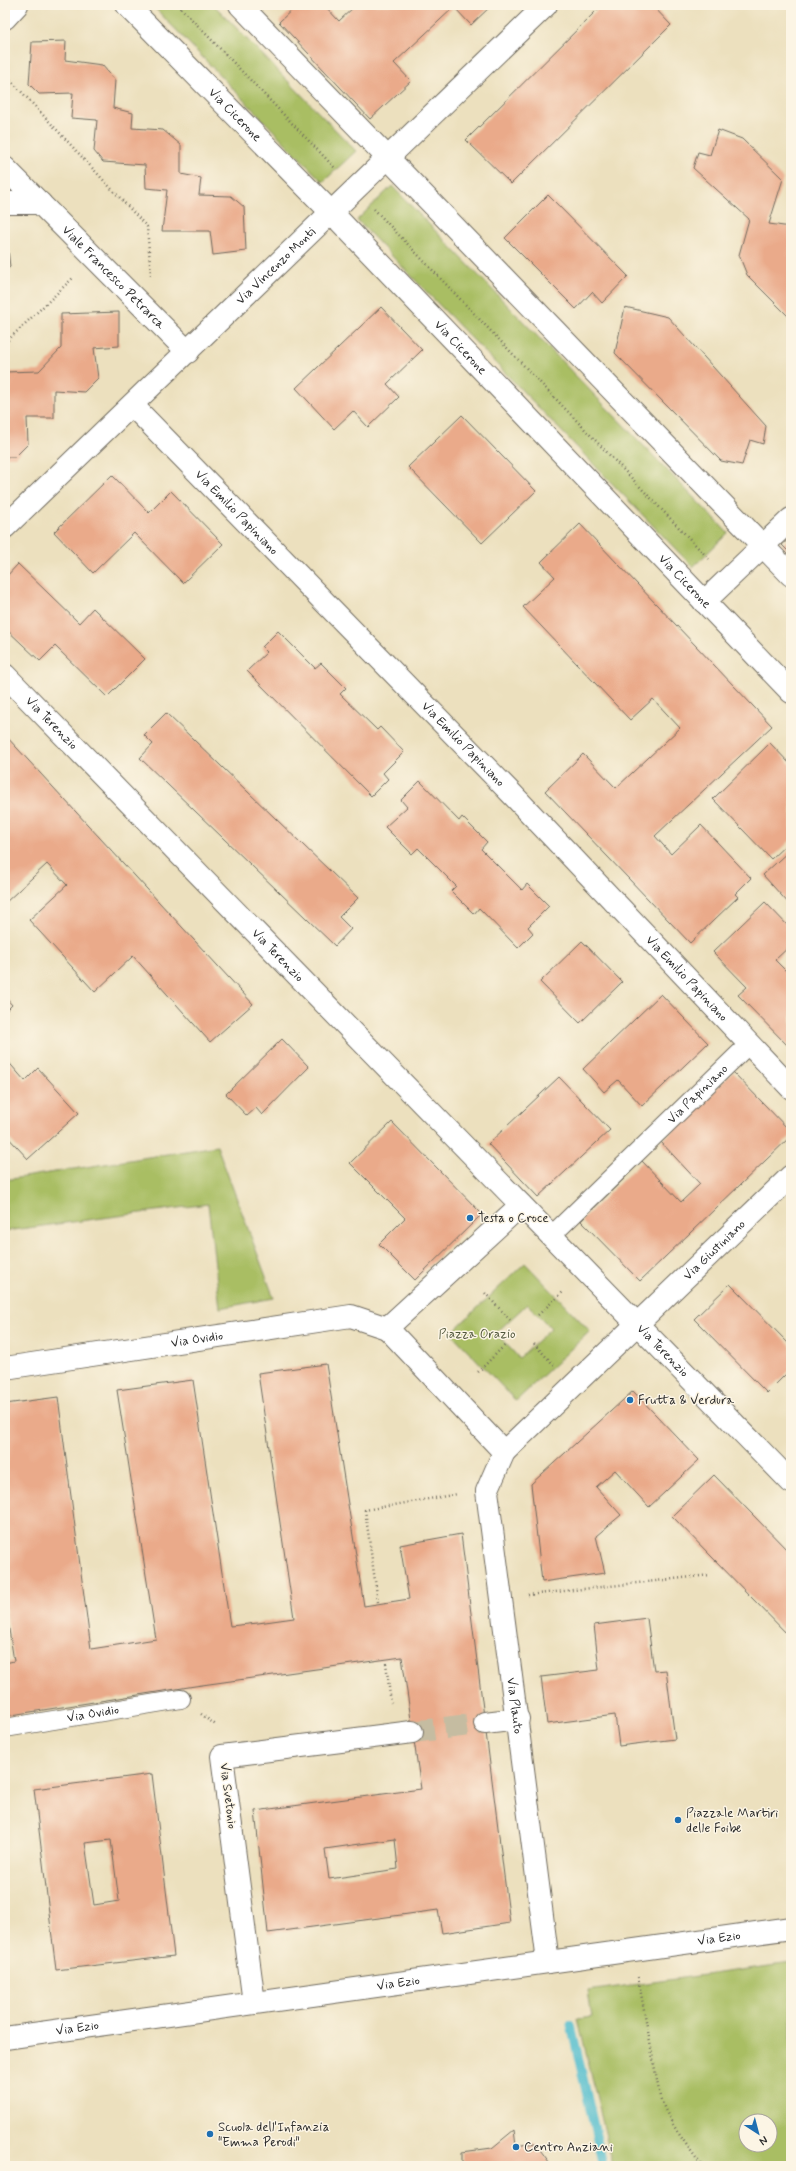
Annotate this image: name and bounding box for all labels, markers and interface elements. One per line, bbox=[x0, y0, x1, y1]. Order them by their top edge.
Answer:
street label: Via Cicerone bbox=[205, 84, 265, 145]
street label: Viale Francesco Petrarca bbox=[58, 222, 169, 333]
street label: Via Vincenzo Monti bbox=[232, 223, 319, 308]
street label: Via Cicerone bbox=[431, 316, 491, 378]
street label: Via Emilio Papiniano bbox=[191, 466, 282, 559]
street label: Via Cicerone bbox=[655, 550, 715, 612]
street label: Via Terenzio bbox=[22, 693, 82, 753]
street label: Via Emilio Papiniano bbox=[418, 698, 509, 790]
street label: Via Terenzio bbox=[248, 925, 308, 985]
street label: Via Emilio Papiniano bbox=[642, 932, 732, 1025]
street label: Via Papiniano bbox=[663, 1060, 732, 1127]
place label: Testa o Croce bbox=[478, 1210, 549, 1227]
marker: Testa o Croce bbox=[465, 1213, 475, 1223]
street label: Via Giustiniano bbox=[679, 1216, 749, 1284]
street label: Via Terenzio bbox=[633, 1320, 693, 1381]
park label: Piazza Orazio bbox=[438, 1326, 516, 1343]
street label: Via Ovidio bbox=[170, 1327, 224, 1351]
place label: Frutta & Verdura bbox=[638, 1392, 734, 1409]
marker: Frutta & Verdura bbox=[625, 1395, 635, 1405]
street label: Via Plauto bbox=[503, 1676, 527, 1735]
street label: Via Ovidio bbox=[65, 1701, 120, 1726]
street label: Via Svetonio bbox=[216, 1762, 240, 1830]
place label: Piazzale Martiri delle Foibe bbox=[686, 1805, 778, 1837]
marker: Piazzale Martiri delle Foibe bbox=[673, 1815, 683, 1825]
street label: Via Ezio bbox=[696, 1927, 742, 1949]
street label: Via Ezio bbox=[375, 1972, 421, 1994]
street label: Via Ezio bbox=[55, 2016, 100, 2039]
north arrow bbox=[738, 2113, 778, 2153]
place label: Scuola dell'Infanzia "Emma Perodi" bbox=[218, 2119, 330, 2151]
marker: Scuola dell'Infanzia "Emma Perodi" bbox=[205, 2129, 215, 2139]
text: N bbox=[756, 2132, 770, 2148]
place label: Centro Anziani bbox=[524, 2139, 613, 2156]
marker: Centro Anziani bbox=[511, 2142, 521, 2152]

